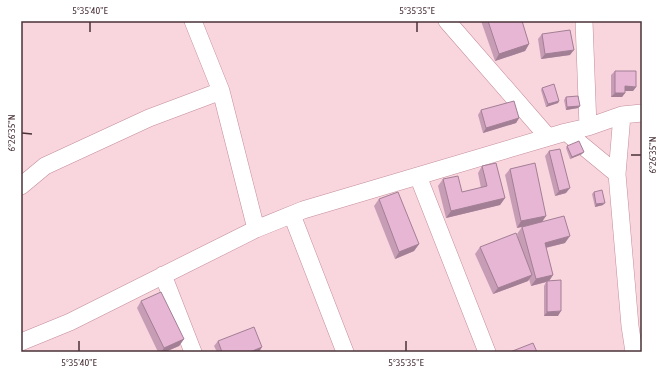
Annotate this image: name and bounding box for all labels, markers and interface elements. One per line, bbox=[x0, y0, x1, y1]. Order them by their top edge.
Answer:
text: 5°35'40"E bbox=[72, 5, 108, 16]
text: 5°35'35"E bbox=[399, 5, 435, 16]
text: 6°26'35"N bbox=[6, 114, 17, 152]
text: 6°26'35"N bbox=[647, 136, 658, 174]
text: 5°35'40"E bbox=[61, 357, 97, 368]
text: 5°35'35"E bbox=[388, 357, 424, 368]

